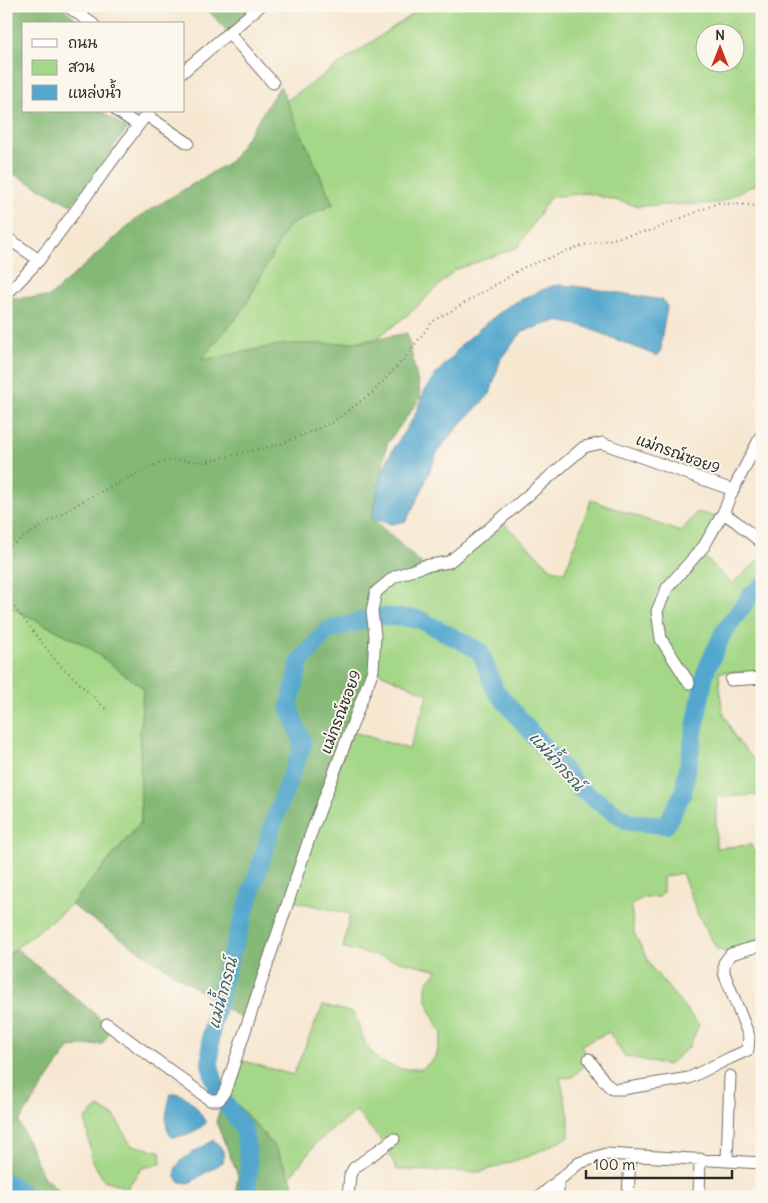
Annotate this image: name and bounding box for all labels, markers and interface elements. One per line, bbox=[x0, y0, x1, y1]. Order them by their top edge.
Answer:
legend bbox=[22, 22, 185, 112]
north arrow bbox=[696, 22, 746, 72]
text: N bbox=[715, 26, 725, 44]
text: ถนน bbox=[68, 33, 97, 52]
text: สวน bbox=[68, 57, 95, 76]
text: แหล่งน้ำ bbox=[68, 79, 122, 102]
street label: แม่กรณ์ซอย9 bbox=[634, 430, 723, 478]
street label: แม่กรณ์ซอย9 bbox=[316, 667, 365, 756]
water label: แม่น้ำกรณ์ bbox=[525, 725, 594, 797]
water label: แม่น้ำกรณ์ bbox=[199, 951, 242, 1031]
scale bar bbox=[586, 1148, 732, 1180]
text: 100 m bbox=[593, 1155, 635, 1174]

